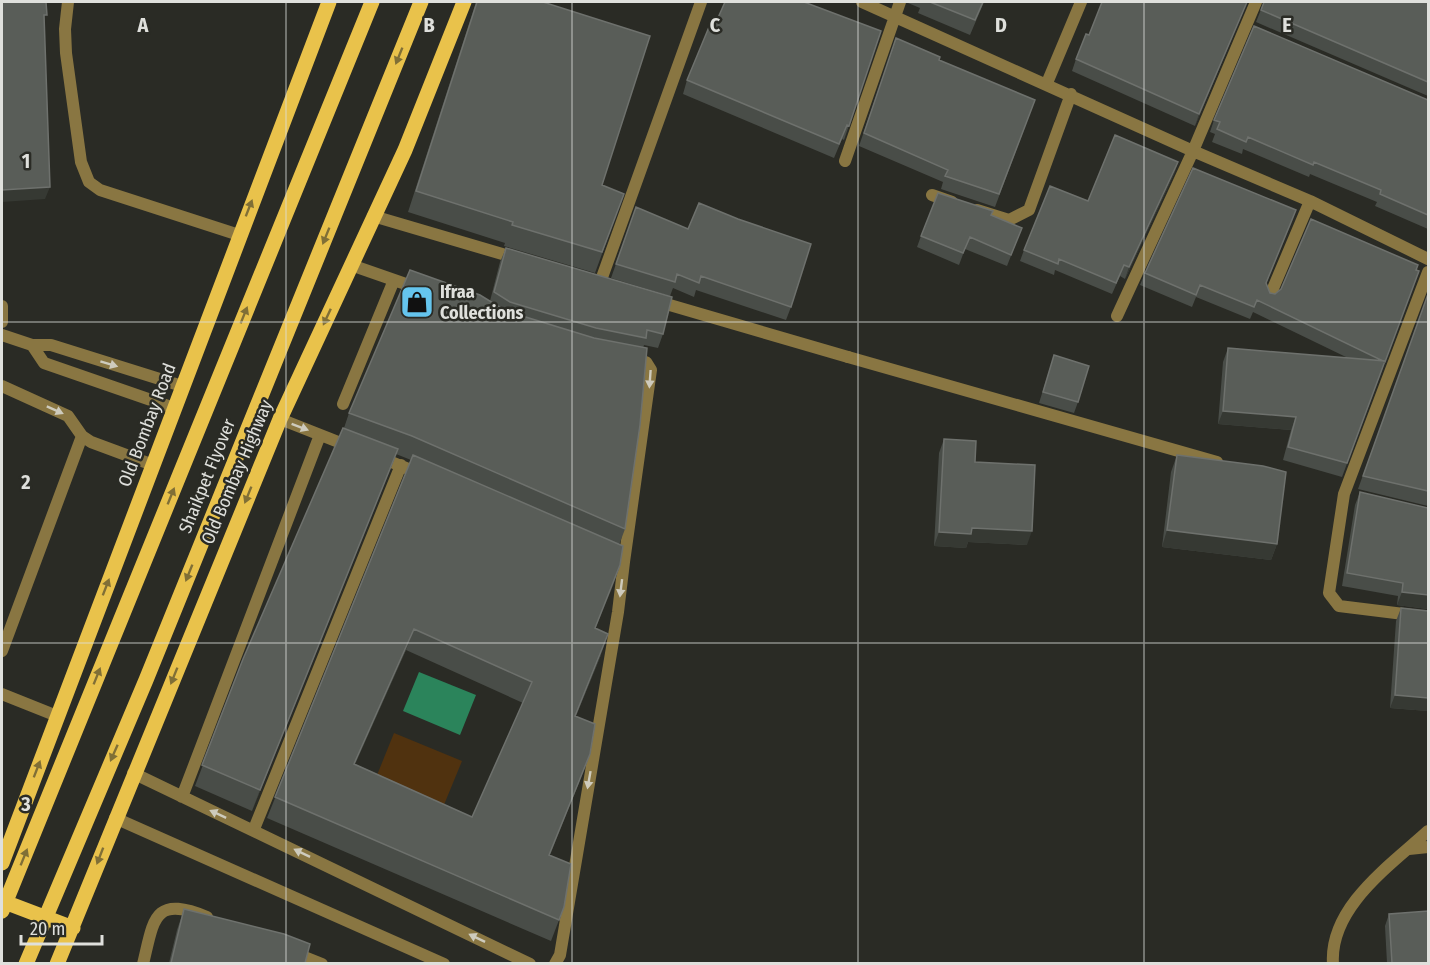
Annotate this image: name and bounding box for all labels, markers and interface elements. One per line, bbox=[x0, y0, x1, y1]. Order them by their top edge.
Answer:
text: A bbox=[137, 13, 150, 37]
text: B bbox=[423, 13, 435, 37]
text: C bbox=[710, 13, 721, 37]
text: D bbox=[995, 13, 1007, 37]
text: E bbox=[1282, 13, 1292, 37]
one-way arrow bbox=[394, 47, 404, 65]
text: 1 bbox=[22, 149, 30, 173]
one-way arrow bbox=[245, 199, 254, 217]
one-way arrow bbox=[321, 228, 331, 246]
place label: Ifraa Collections bbox=[440, 281, 523, 324]
shop icon: Ifraa Collections bbox=[399, 284, 435, 320]
one-way arrow bbox=[240, 306, 249, 324]
one-way arrow bbox=[321, 308, 331, 326]
one-way arrow bbox=[100, 360, 118, 369]
street label: Old Bombay Road bbox=[113, 360, 181, 490]
one-way arrow bbox=[646, 370, 655, 389]
street label: Old Bombay Highway bbox=[197, 396, 277, 548]
one-way arrow bbox=[46, 406, 64, 415]
street label: Shaikpet Flyover bbox=[174, 415, 240, 536]
one-way arrow bbox=[291, 422, 309, 432]
text: 2 bbox=[20, 470, 31, 494]
one-way arrow bbox=[166, 486, 176, 504]
one-way arrow bbox=[243, 487, 253, 505]
one-way arrow bbox=[184, 564, 193, 582]
one-way arrow bbox=[102, 578, 112, 596]
one-way arrow bbox=[616, 578, 625, 597]
one-way arrow bbox=[93, 667, 102, 685]
one-way arrow bbox=[169, 667, 179, 685]
one-way arrow bbox=[109, 744, 119, 762]
one-way arrow bbox=[32, 760, 42, 778]
one-way arrow bbox=[585, 771, 594, 790]
text: 3 bbox=[20, 792, 31, 816]
one-way arrow bbox=[209, 809, 226, 818]
one-way arrow bbox=[20, 848, 29, 866]
one-way arrow bbox=[95, 848, 105, 866]
one-way arrow bbox=[293, 848, 310, 857]
scale bar bbox=[21, 908, 102, 946]
text: 20 m bbox=[30, 918, 65, 940]
one-way arrow bbox=[469, 933, 486, 943]

